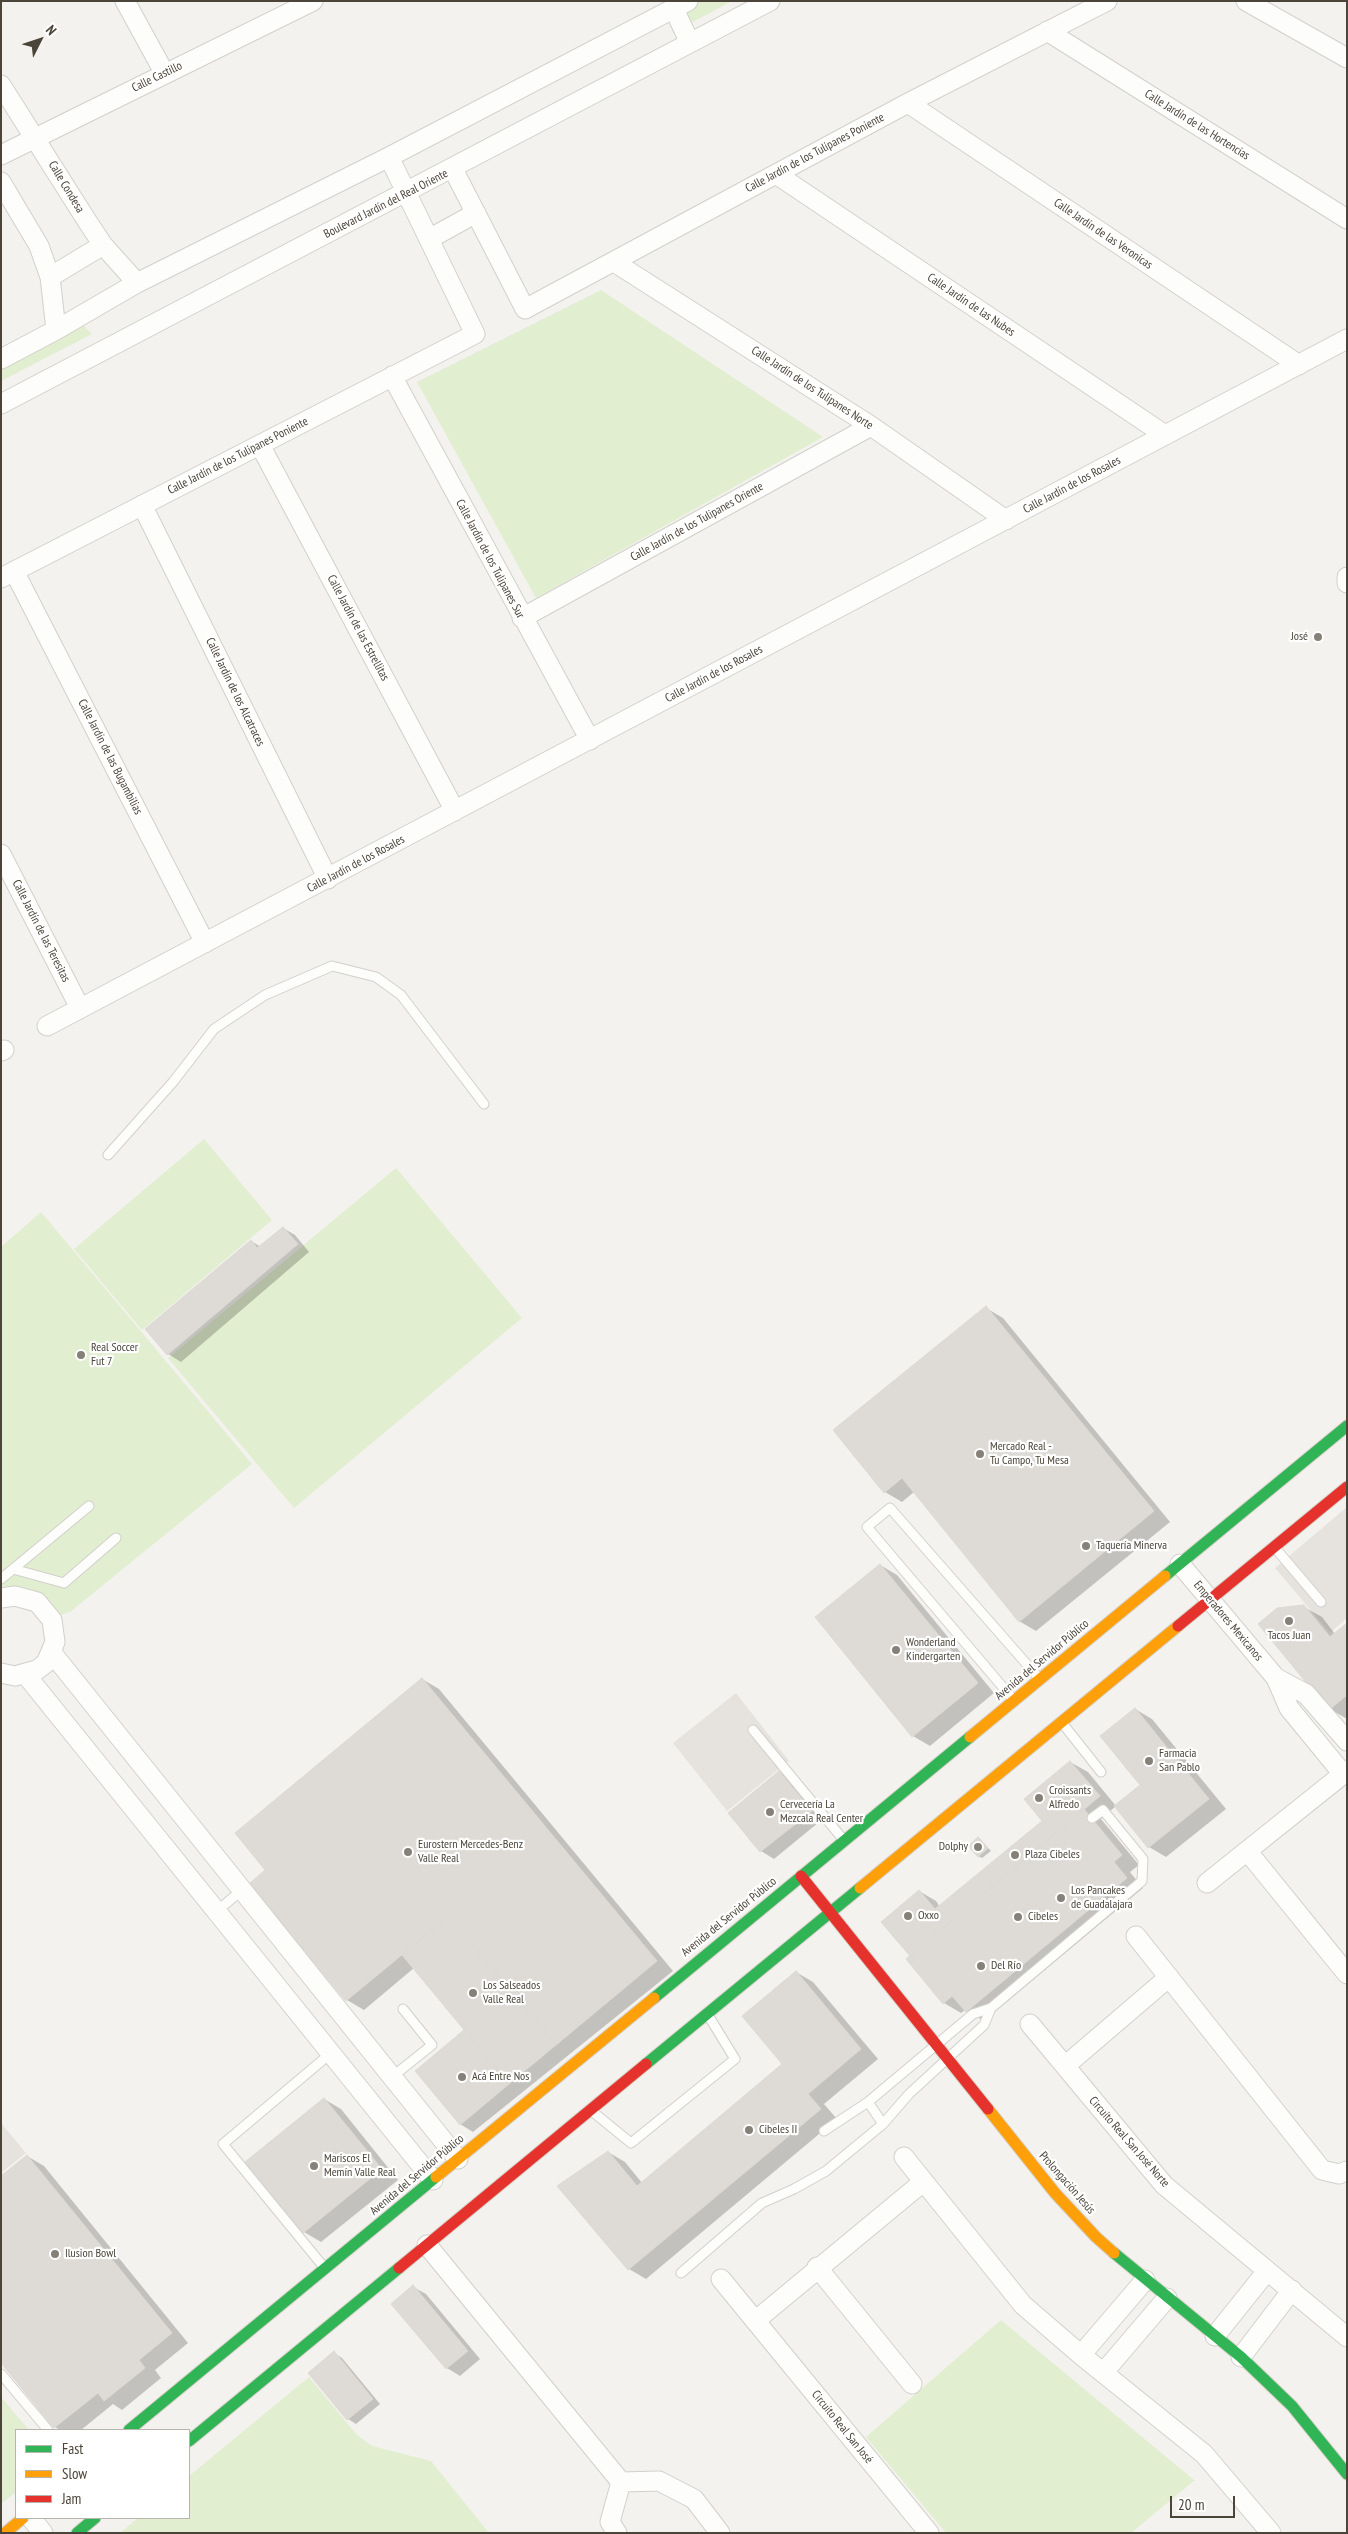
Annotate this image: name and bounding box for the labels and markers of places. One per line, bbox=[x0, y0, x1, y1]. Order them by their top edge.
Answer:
place label: José bbox=[1291, 630, 1308, 644]
marker: José bbox=[1312, 631, 1324, 643]
place label: Real Soccer Fut 7 bbox=[91, 1341, 138, 1369]
marker: Real Soccer Fut 7 bbox=[75, 1349, 87, 1361]
place label: Mercado Real - Tu Campo, Tu Mesa bbox=[990, 1440, 1069, 1468]
marker: Mercado Real - Tu Campo, Tu Mesa bbox=[974, 1448, 986, 1460]
place label: Taquería Minerva bbox=[1096, 1539, 1167, 1553]
marker: Taquería Minerva bbox=[1080, 1540, 1092, 1552]
marker: Tacos Juan bbox=[1283, 1615, 1295, 1627]
place label: Tacos Juan bbox=[1267, 1629, 1311, 1643]
place label: Wonderland Kindergarten bbox=[906, 1636, 960, 1664]
marker: Wonderland Kindergarten bbox=[890, 1644, 902, 1656]
place label: Farmacia San Pablo bbox=[1159, 1747, 1200, 1775]
marker: Farmacia San Pablo bbox=[1143, 1755, 1155, 1767]
place label: Croissants Alfredo bbox=[1049, 1784, 1091, 1812]
marker: Croissants Alfredo bbox=[1033, 1792, 1045, 1804]
place label: Cervecería La Mezcala Real Center bbox=[780, 1798, 863, 1826]
marker: Cervecería La Mezcala Real Center bbox=[764, 1806, 776, 1818]
place label: Eurostern Mercedes-Benz Valle Real bbox=[418, 1838, 523, 1866]
place label: Dolphy bbox=[939, 1840, 968, 1854]
marker: Dolphy bbox=[972, 1841, 984, 1853]
marker: Eurostern Mercedes-Benz Valle Real bbox=[402, 1846, 414, 1858]
place label: Plaza Cibeles bbox=[1025, 1848, 1080, 1862]
marker: Plaza Cibeles bbox=[1009, 1849, 1021, 1861]
place label: Los Pancakes de Guadalajara bbox=[1071, 1884, 1133, 1912]
marker: Los Pancakes de Guadalajara bbox=[1055, 1892, 1067, 1904]
place label: Oxxo bbox=[918, 1909, 939, 1923]
marker: Oxxo bbox=[902, 1910, 914, 1922]
place label: Cibeles bbox=[1028, 1910, 1058, 1924]
marker: Cibeles bbox=[1012, 1911, 1024, 1923]
place label: Del Río bbox=[991, 1959, 1021, 1973]
marker: Del Río bbox=[975, 1960, 987, 1972]
place label: Los Salseados Valle Real bbox=[483, 1979, 540, 2007]
marker: Los Salseados Valle Real bbox=[467, 1987, 479, 1999]
place label: Acá Entre Nos bbox=[472, 2070, 529, 2084]
marker: Acá Entre Nos bbox=[456, 2071, 468, 2083]
place label: Cibeles II bbox=[759, 2123, 797, 2137]
marker: Cibeles II bbox=[743, 2124, 755, 2136]
place label: Mariscos El Memín Valle Real bbox=[324, 2152, 396, 2180]
marker: Mariscos El Memín Valle Real bbox=[308, 2160, 320, 2172]
place label: Ilusion Bowl bbox=[65, 2247, 116, 2261]
marker: Ilusion Bowl bbox=[49, 2248, 61, 2260]

